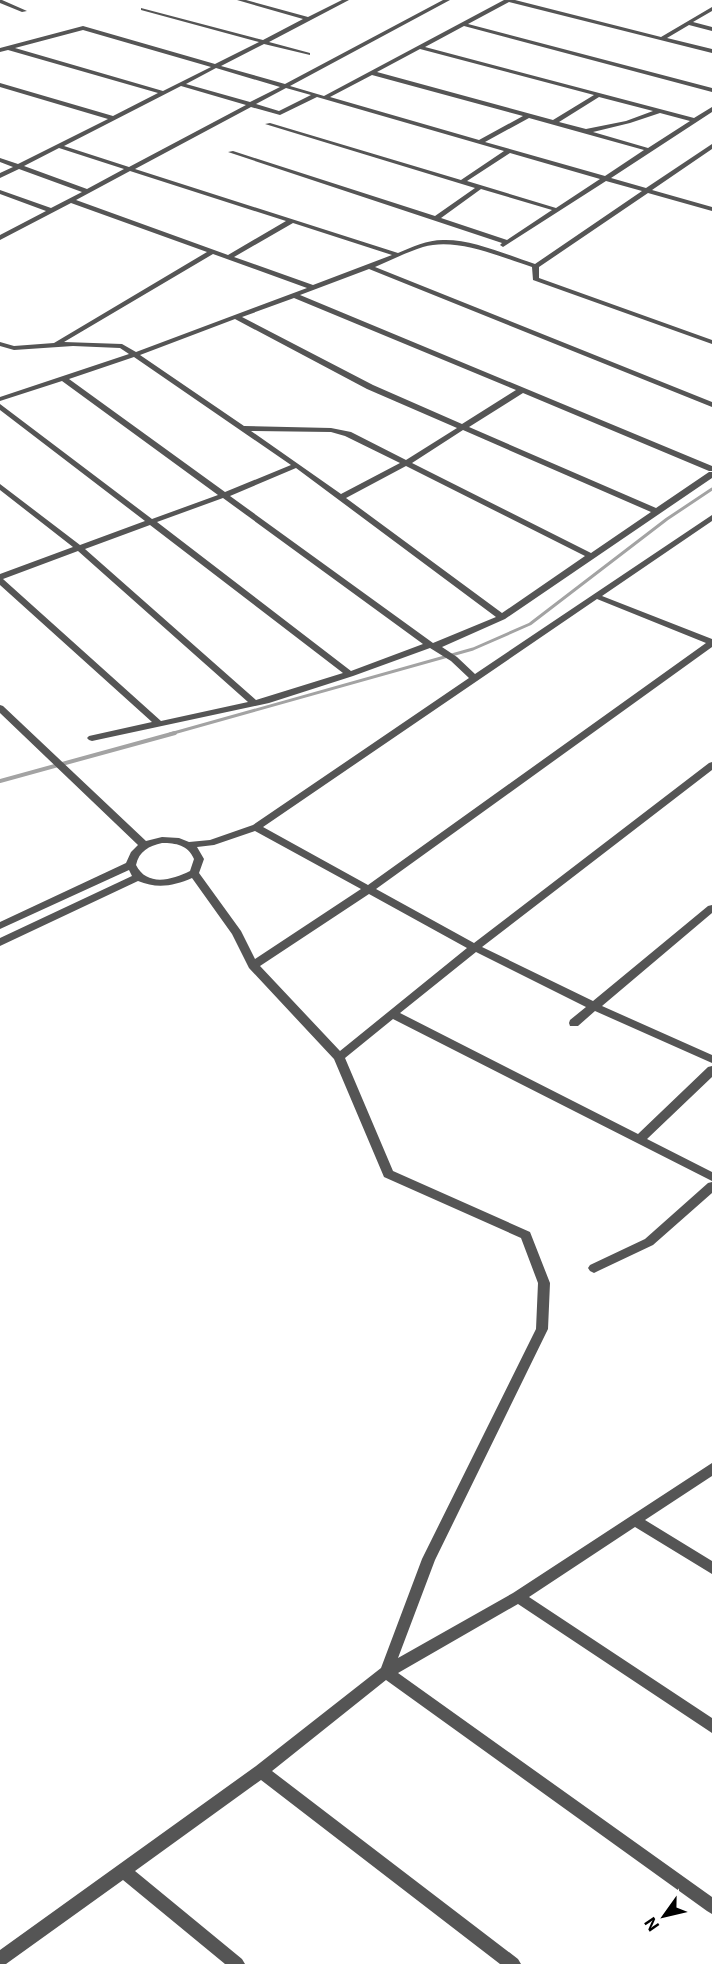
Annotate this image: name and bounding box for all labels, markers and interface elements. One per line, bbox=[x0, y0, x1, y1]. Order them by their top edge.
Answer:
north arrow bbox=[634, 1886, 694, 1946]
text: N bbox=[640, 1914, 663, 1935]

